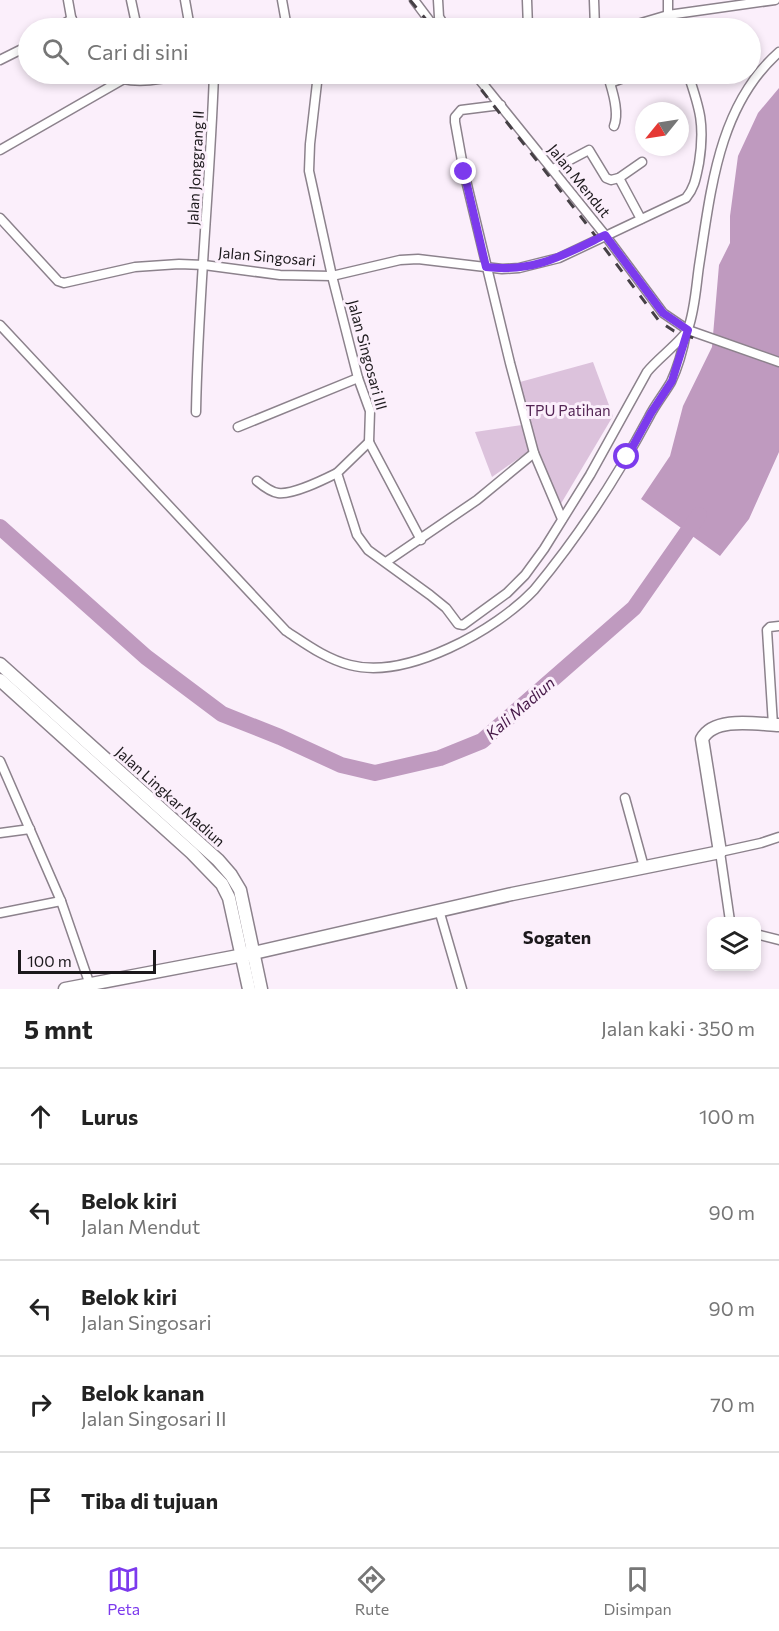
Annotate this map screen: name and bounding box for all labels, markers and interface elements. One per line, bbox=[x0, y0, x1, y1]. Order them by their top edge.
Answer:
search box bbox=[18, 18, 761, 84]
icon: search bbox=[39, 35, 72, 68]
text: Cari di sini bbox=[87, 38, 189, 65]
north arrow bbox=[635, 102, 689, 156]
street label: Jalan Jonggrang II bbox=[183, 110, 207, 226]
street label: Jalan Mendut bbox=[545, 140, 615, 221]
route end bbox=[450, 158, 476, 184]
street label: Jalan Singosari bbox=[218, 243, 317, 269]
street label: Jalan Singosari III bbox=[345, 298, 391, 412]
park label: TPU Patihan bbox=[525, 401, 611, 419]
route start bbox=[613, 443, 639, 469]
water label: Kali Madiun bbox=[481, 672, 558, 743]
street label: Jalan Lingkar Madiun bbox=[112, 742, 229, 850]
map controls bbox=[707, 917, 761, 971]
button: layers bbox=[707, 917, 761, 971]
district label: Sogaten bbox=[523, 926, 591, 948]
scale bar bbox=[18, 947, 156, 974]
text: 100 m bbox=[27, 951, 72, 970]
text: 5 mnt bbox=[24, 1013, 93, 1044]
text: Jalan kaki · 350 m bbox=[601, 1016, 755, 1040]
icon: ahead bbox=[24, 1100, 57, 1133]
text: Lurus bbox=[81, 1103, 138, 1130]
text: 100 m bbox=[699, 1104, 755, 1128]
text: Belok kiri bbox=[81, 1187, 177, 1214]
icon: left bbox=[24, 1196, 57, 1229]
text: 90 m bbox=[709, 1200, 755, 1224]
text: Jalan Mendut bbox=[81, 1214, 200, 1238]
text: Belok kiri bbox=[81, 1283, 177, 1310]
icon: left bbox=[24, 1292, 57, 1325]
text: 90 m bbox=[709, 1296, 755, 1320]
text: Jalan Singosari bbox=[81, 1310, 212, 1334]
text: Belok kanan bbox=[81, 1379, 204, 1406]
icon: right bbox=[24, 1388, 57, 1421]
text: 70 m bbox=[710, 1392, 755, 1416]
text: Jalan Singosari II bbox=[81, 1406, 227, 1430]
icon: arrive bbox=[24, 1484, 57, 1517]
text: Tiba di tujuan bbox=[81, 1487, 218, 1514]
tab: Peta bbox=[107, 1563, 140, 1618]
tab: Rute bbox=[355, 1563, 389, 1618]
tab: Disimpan bbox=[604, 1563, 672, 1618]

